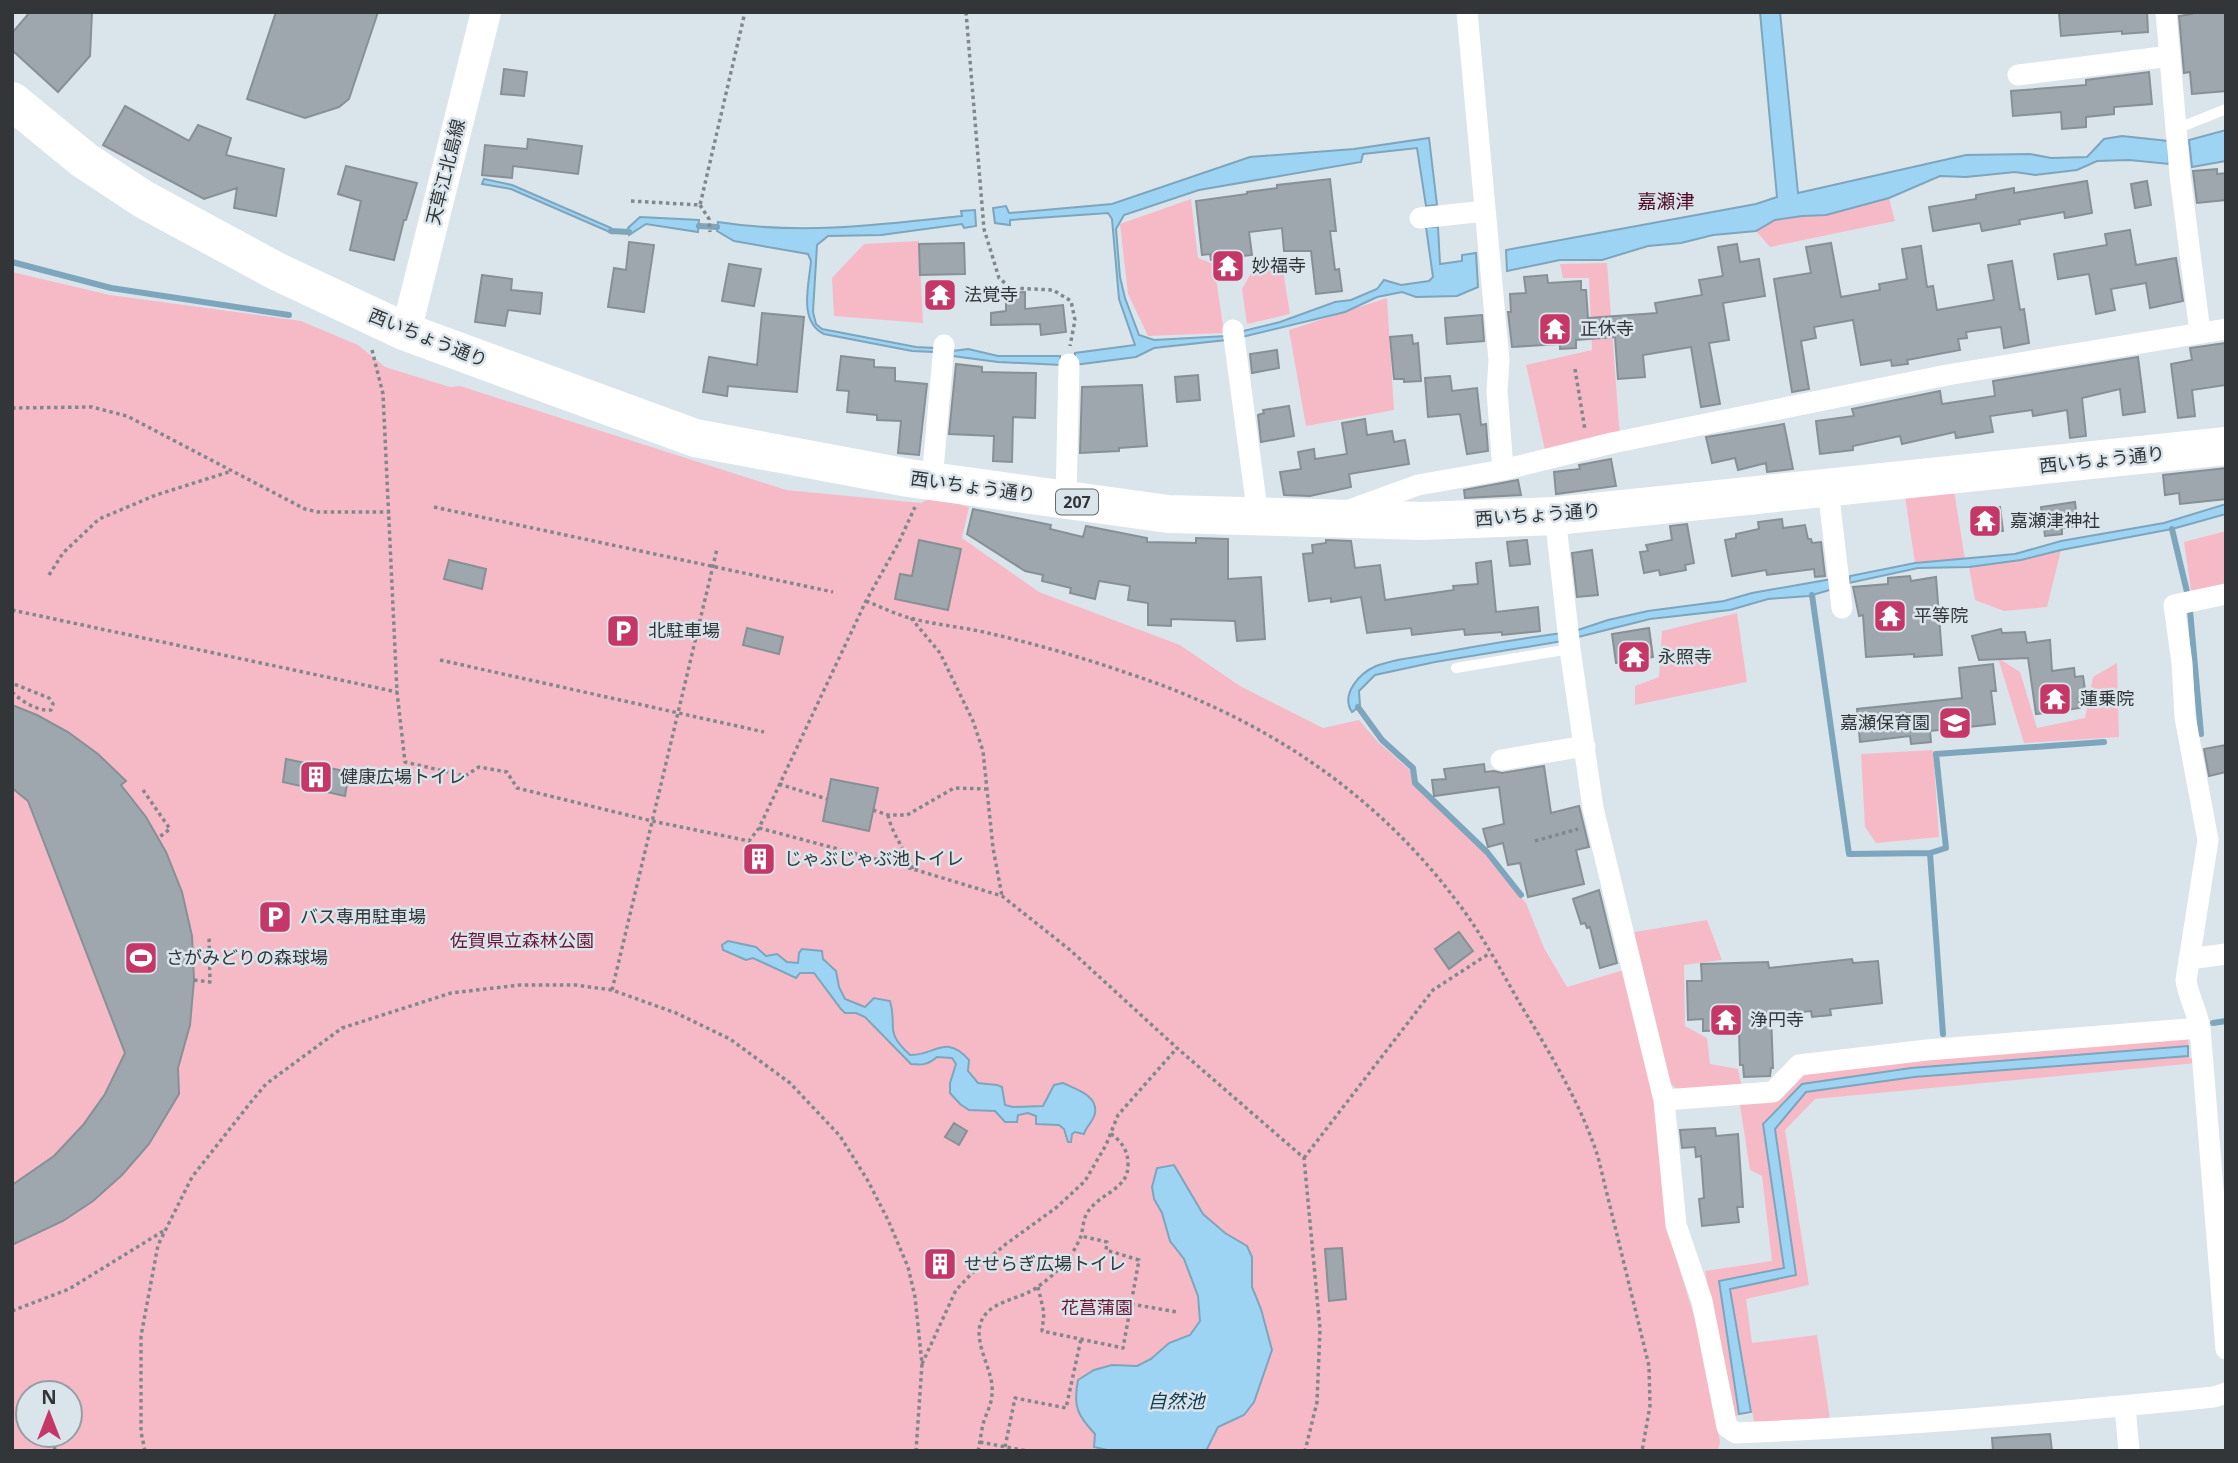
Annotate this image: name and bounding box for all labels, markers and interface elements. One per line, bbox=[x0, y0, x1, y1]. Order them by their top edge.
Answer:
street label: 天草江北島線 bbox=[420, 116, 470, 227]
district label: 嘉瀬津 bbox=[1637, 188, 1695, 214]
temple icon: 妙福寺 bbox=[1209, 247, 1247, 285]
place label: 妙福寺 bbox=[1252, 253, 1306, 277]
temple icon: 法覚寺 bbox=[921, 276, 959, 314]
place label: 法覚寺 bbox=[964, 282, 1018, 306]
street label: 西いちょう通り bbox=[365, 302, 491, 372]
temple icon: 正休寺 bbox=[1536, 310, 1574, 348]
place label: 正休寺 bbox=[1580, 316, 1634, 340]
street label: 西いちょう通り bbox=[2038, 440, 2166, 478]
street label: 西いちょう通り bbox=[909, 465, 1037, 507]
road number: 207 bbox=[1056, 489, 1098, 514]
street label: 西いちょう通り bbox=[1474, 498, 1602, 530]
temple icon: 嘉瀬津神社 bbox=[1966, 502, 2004, 540]
place label: 嘉瀬津神社 bbox=[2010, 508, 2100, 532]
temple icon: 平等院 bbox=[1871, 597, 1909, 635]
place label: 平等院 bbox=[1914, 603, 1968, 627]
parking icon: 北駐車場 bbox=[604, 612, 642, 650]
place label: 北駐車場 bbox=[648, 618, 720, 642]
temple icon: 永照寺 bbox=[1615, 638, 1653, 676]
place label: 永照寺 bbox=[1658, 644, 1712, 668]
temple icon: 蓮乗院 bbox=[2036, 680, 2074, 718]
place label: 蓮乗院 bbox=[2080, 686, 2134, 710]
school or university icon: 嘉瀬保育園 bbox=[1936, 704, 1974, 742]
place label: 嘉瀬保育園 bbox=[1840, 710, 1930, 734]
building icon: 健康広場トイレ bbox=[297, 758, 335, 796]
place label: 健康広場トイレ bbox=[340, 764, 466, 788]
building icon: じゃぶじゃぶ池トイレ bbox=[740, 840, 778, 878]
place label: じゃぶじゃぶ池トイレ bbox=[784, 846, 964, 870]
parking icon: バス専用駐車場 bbox=[256, 898, 294, 936]
place label: バス専用駐車場 bbox=[300, 904, 426, 928]
park label: 佐賀県立森林公園 bbox=[450, 928, 594, 952]
sports icon: さがみどりの森球場 bbox=[122, 939, 160, 977]
place label: さがみどりの森球場 bbox=[166, 945, 328, 969]
temple icon: 浄円寺 bbox=[1707, 1001, 1745, 1039]
place label: 浄円寺 bbox=[1750, 1007, 1804, 1031]
building icon: せせらぎ広場トイレ bbox=[921, 1245, 959, 1283]
place label: せせらぎ広場トイレ bbox=[964, 1251, 1126, 1275]
park label: 花菖蒲園 bbox=[1061, 1295, 1133, 1319]
north arrow bbox=[14, 1379, 84, 1449]
text: N bbox=[41, 1384, 57, 1410]
water label: 自然池 bbox=[1147, 1388, 1206, 1414]

